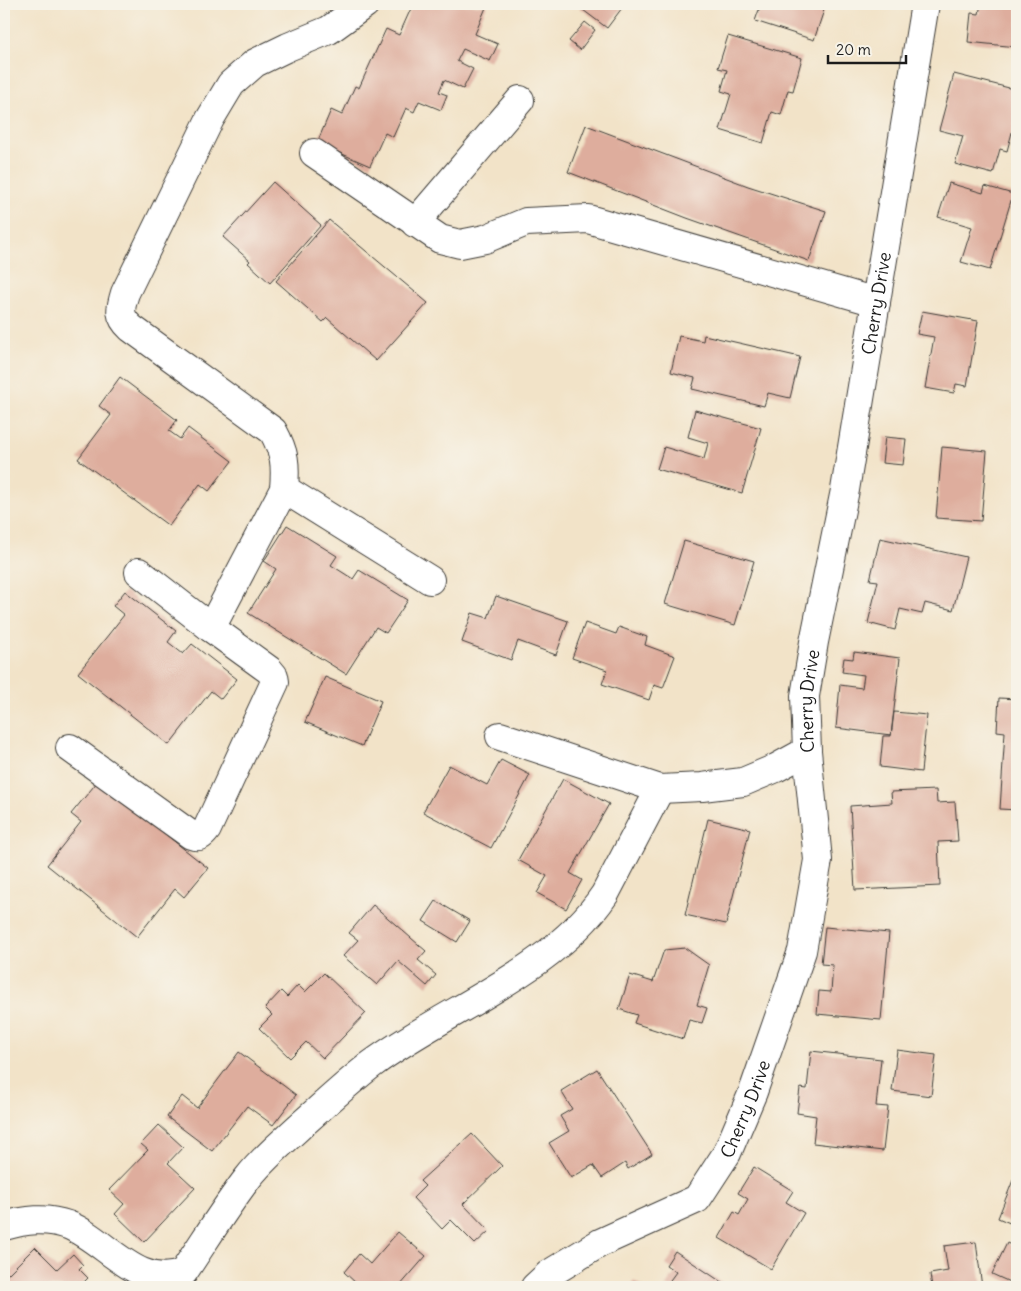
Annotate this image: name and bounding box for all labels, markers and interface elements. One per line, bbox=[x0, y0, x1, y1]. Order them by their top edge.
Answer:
scale bar bbox=[828, 32, 906, 64]
text: 20 m bbox=[836, 40, 871, 59]
street label: Cherry Drive bbox=[856, 250, 896, 356]
street label: Cherry Drive bbox=[793, 648, 824, 753]
street label: Cherry Drive bbox=[715, 1057, 775, 1161]

